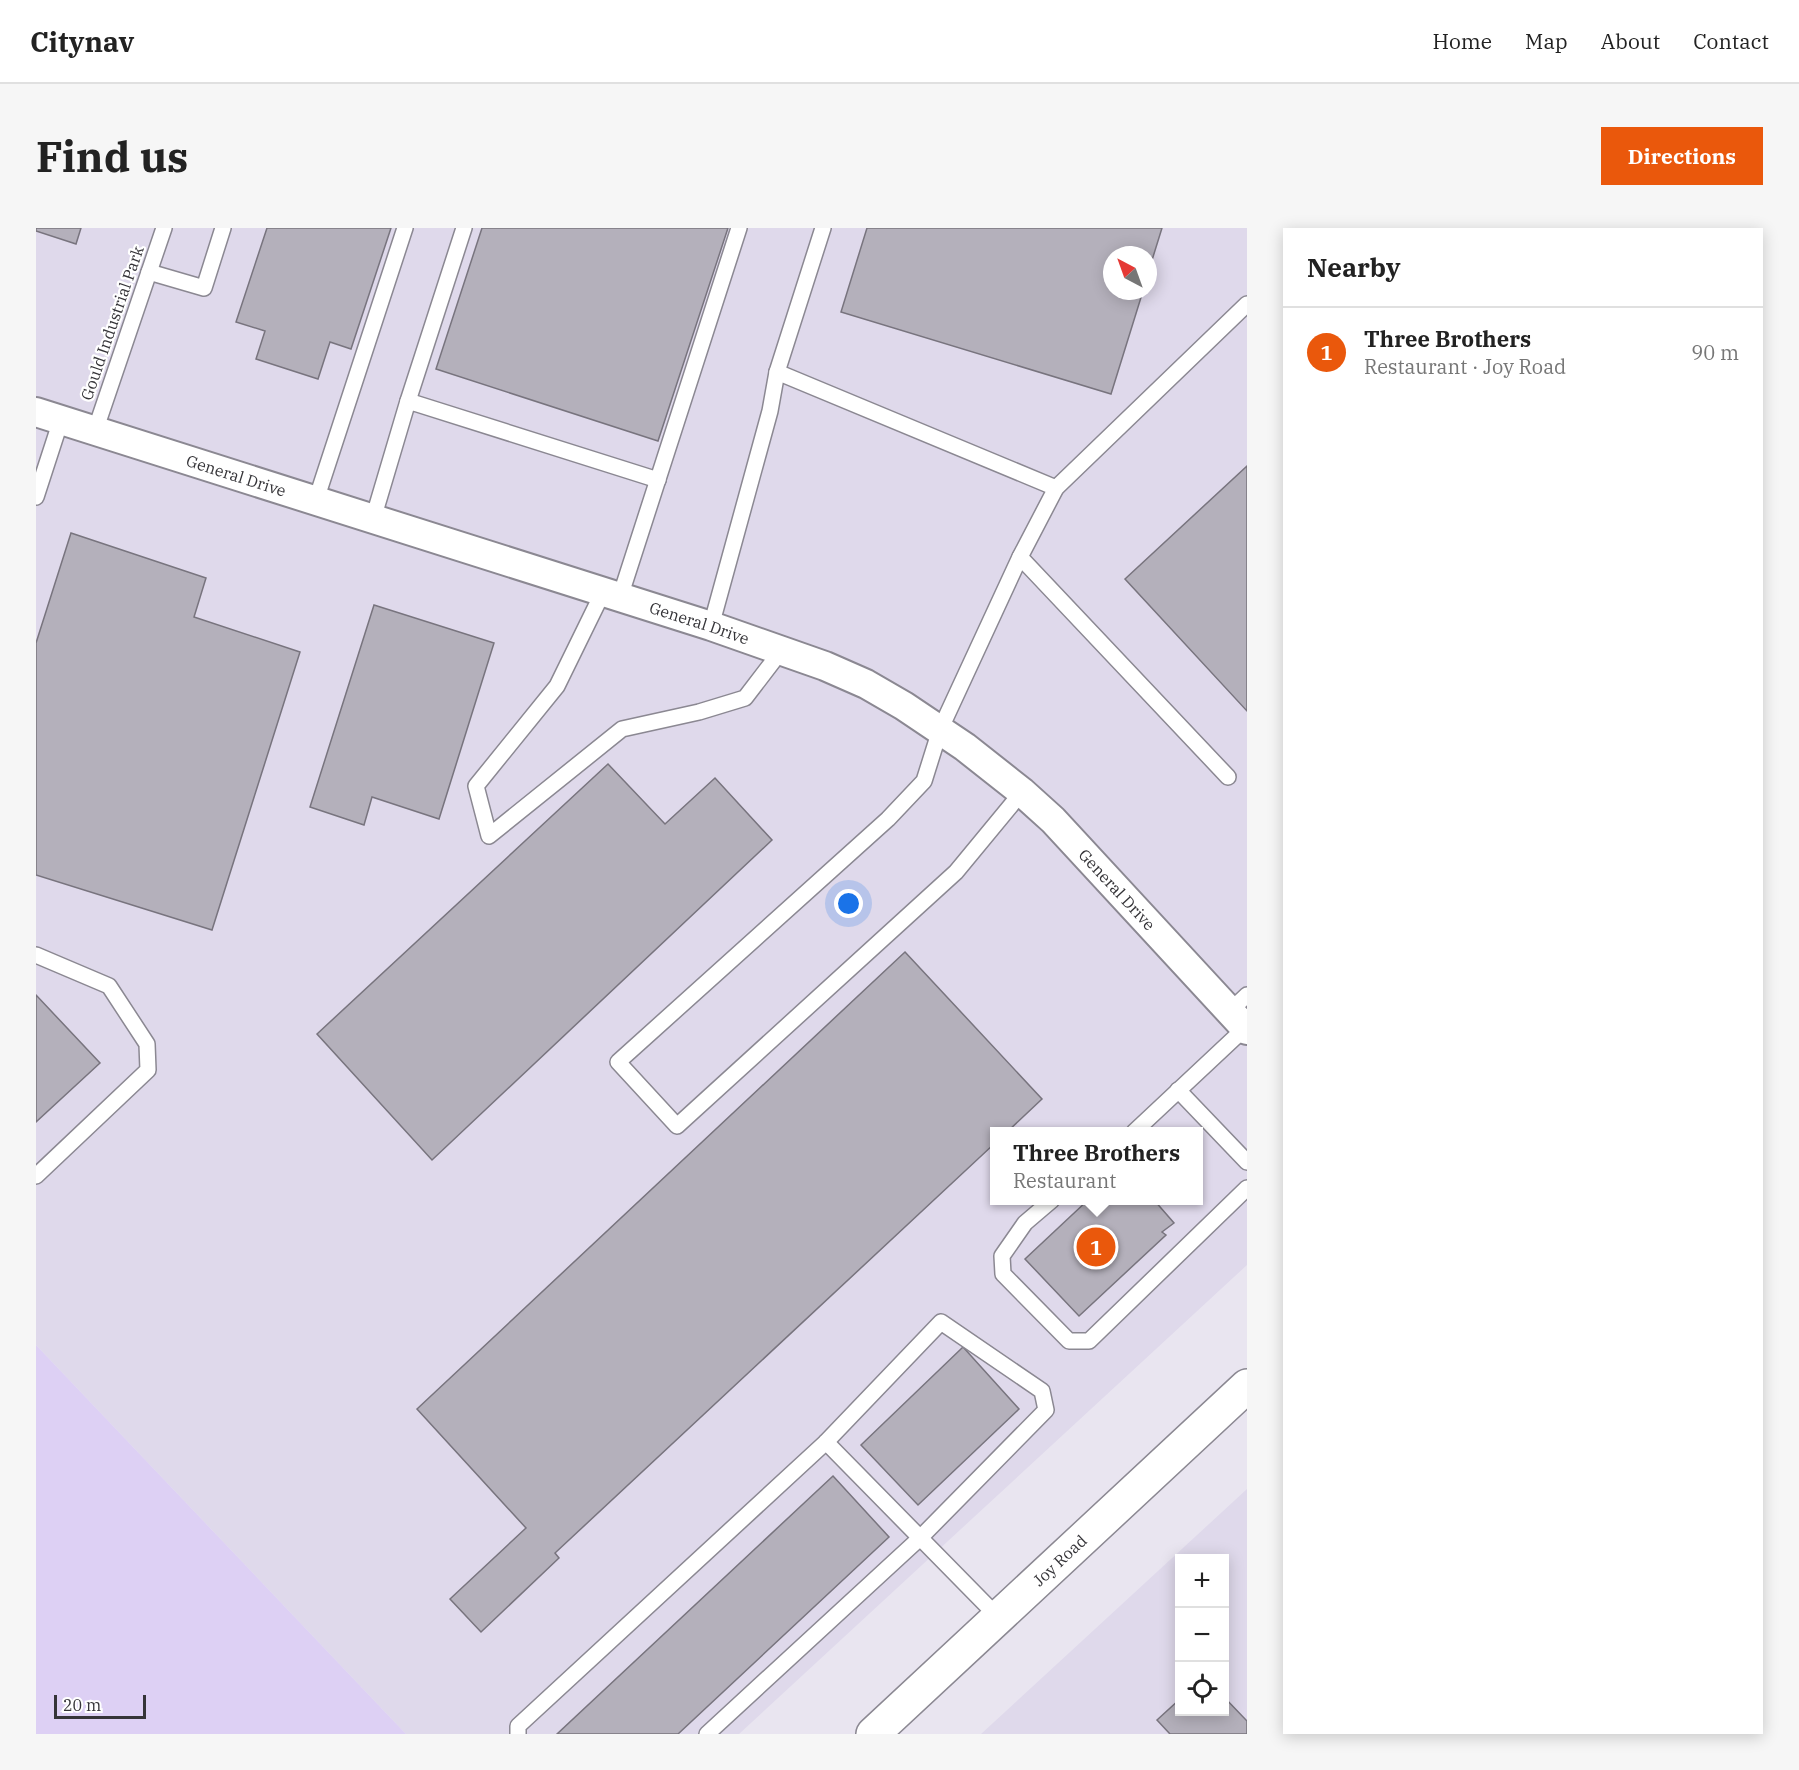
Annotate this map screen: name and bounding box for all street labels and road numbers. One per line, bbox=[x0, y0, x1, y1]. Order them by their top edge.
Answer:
street label: Gould Industrial Park bbox=[76, 243, 148, 403]
street label: General Drive bbox=[184, 450, 289, 501]
street label: General Drive bbox=[647, 597, 752, 649]
street label: General Drive bbox=[1075, 845, 1160, 934]
street label: Joy Road bbox=[1029, 1530, 1091, 1590]

